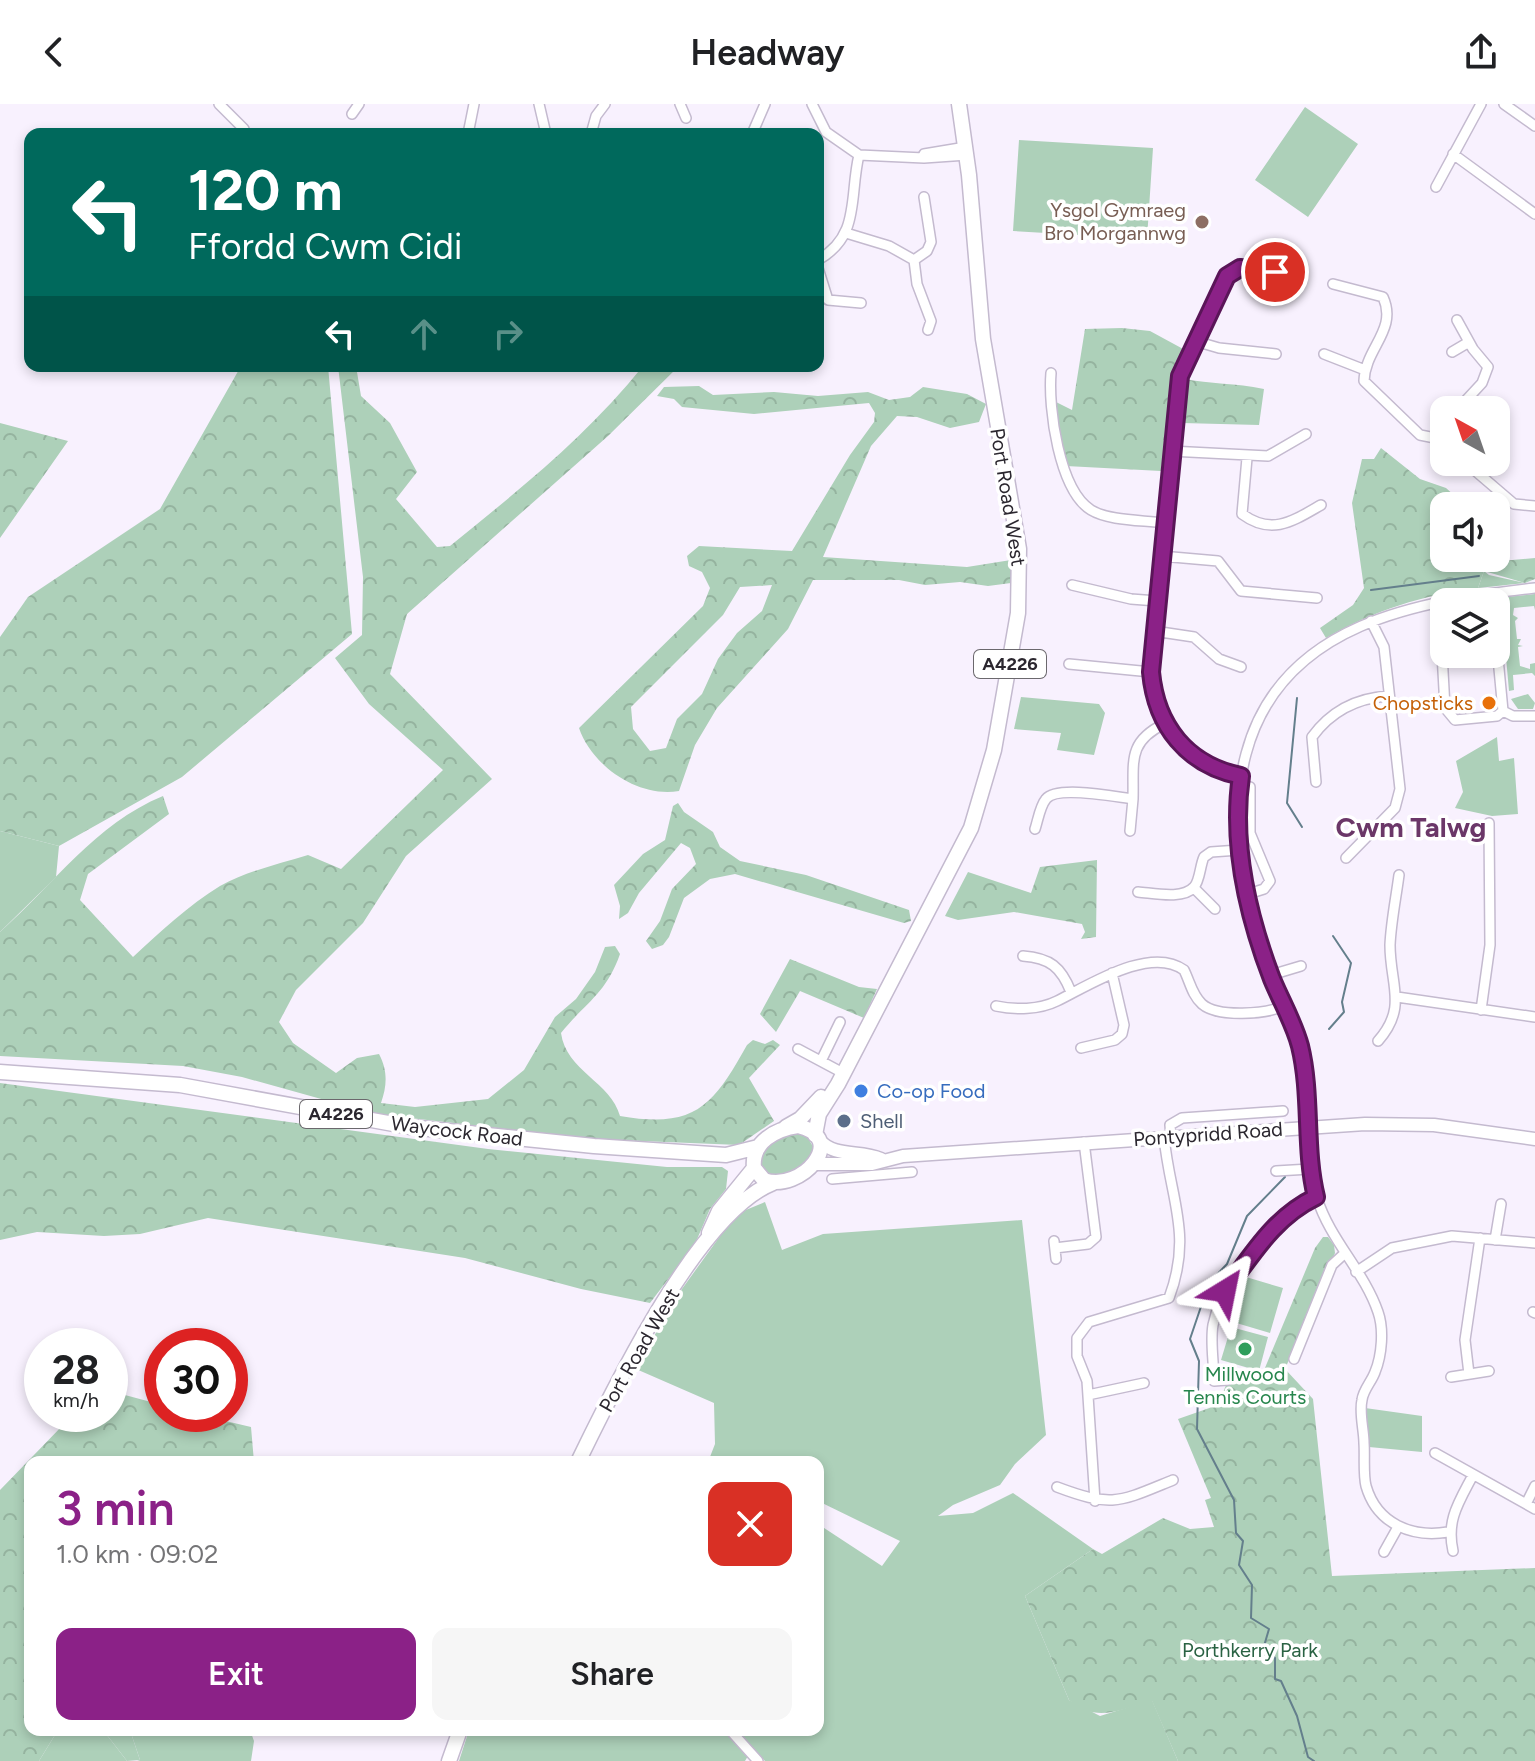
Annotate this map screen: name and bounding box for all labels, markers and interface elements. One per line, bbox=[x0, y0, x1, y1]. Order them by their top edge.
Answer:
icon: back bbox=[32, 30, 76, 74]
icon: share bbox=[1459, 30, 1503, 74]
text: Headway bbox=[690, 31, 845, 74]
text: 120 m bbox=[188, 157, 343, 224]
icon: left bbox=[56, 160, 160, 264]
place label: Ysgol Gymraeg Bro Morgannwg bbox=[1044, 198, 1186, 245]
marker: Ysgol Gymraeg Bro Morgannwg bbox=[1193, 213, 1211, 231]
text: Ffordd Cwm Cidi bbox=[188, 225, 462, 268]
pin bbox=[1241, 238, 1309, 306]
icon: arrive bbox=[1253, 250, 1297, 294]
icon: left bbox=[318, 312, 362, 356]
icon: ahead bbox=[402, 312, 446, 356]
icon: right bbox=[486, 312, 530, 356]
north arrow bbox=[1430, 396, 1510, 476]
map controls bbox=[1430, 396, 1510, 668]
street label: Port Road West bbox=[985, 426, 1031, 568]
button: sound bbox=[1430, 492, 1510, 572]
button: layers bbox=[1430, 588, 1510, 668]
road number: A4226 bbox=[974, 650, 1046, 678]
place label: Chopsticks bbox=[1373, 691, 1473, 715]
marker: Chopsticks bbox=[1480, 694, 1498, 712]
district label: Cwm Talwg bbox=[1336, 810, 1486, 844]
place label: Co-op Food bbox=[877, 1079, 985, 1103]
marker: Co-op Food bbox=[852, 1082, 870, 1100]
road number: A4226 bbox=[300, 1100, 372, 1128]
place label: Shell bbox=[860, 1109, 903, 1133]
street label: Waycock Road bbox=[390, 1111, 524, 1151]
marker: Shell bbox=[835, 1112, 853, 1130]
street label: Pontypridd Road bbox=[1132, 1117, 1284, 1151]
position arrow bbox=[1183, 1249, 1267, 1333]
street label: Port Road West bbox=[594, 1284, 684, 1416]
speed limit sign: 30 bbox=[144, 1328, 248, 1432]
marker: Millwood Tennis Courts bbox=[1236, 1340, 1254, 1358]
text: 28 bbox=[52, 1346, 100, 1394]
place label: Millwood Tennis Courts bbox=[1184, 1362, 1306, 1409]
text: km/h bbox=[53, 1388, 99, 1412]
text: 3 min bbox=[56, 1479, 175, 1537]
button: close bbox=[708, 1482, 792, 1566]
text: 1.0 km · 09:02 bbox=[56, 1538, 219, 1570]
button: Exit bbox=[56, 1628, 416, 1720]
button: Share bbox=[432, 1628, 792, 1720]
park label: Porthkerry Park bbox=[1182, 1638, 1318, 1662]

